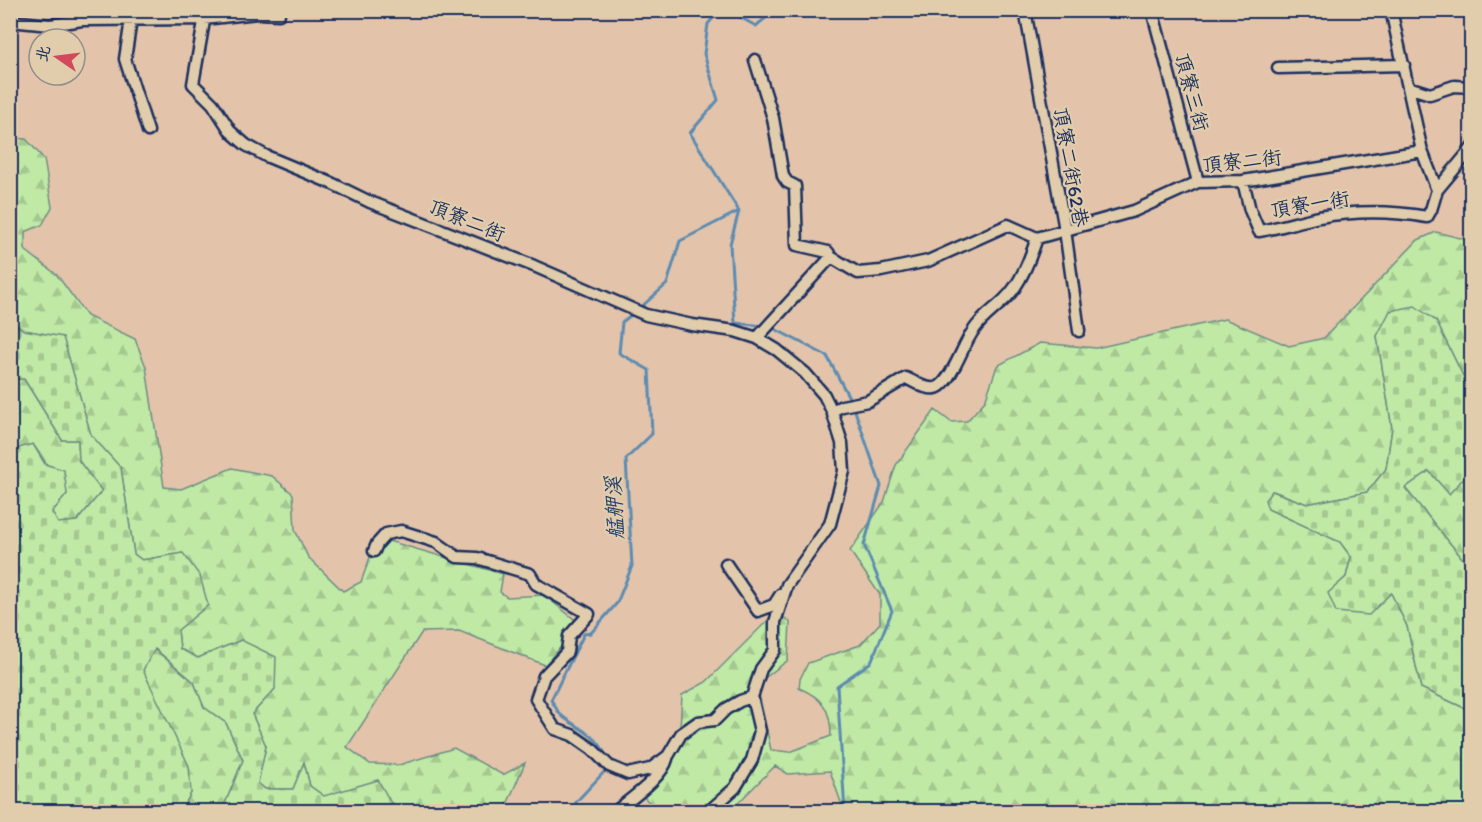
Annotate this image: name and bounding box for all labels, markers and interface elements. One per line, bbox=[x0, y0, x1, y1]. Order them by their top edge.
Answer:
north arrow bbox=[27, 27, 87, 87]
text: 北 bbox=[32, 43, 54, 64]
street label: 頂寮三街 bbox=[1170, 50, 1214, 134]
street label: 頂寮二街62巷 bbox=[1049, 105, 1094, 230]
street label: 頂寮二街 bbox=[1201, 145, 1283, 177]
street label: 頂寮一街 bbox=[1269, 186, 1351, 222]
street label: 頂寮二街 bbox=[425, 194, 509, 246]
water label: 艋舺溪 bbox=[600, 475, 628, 540]

